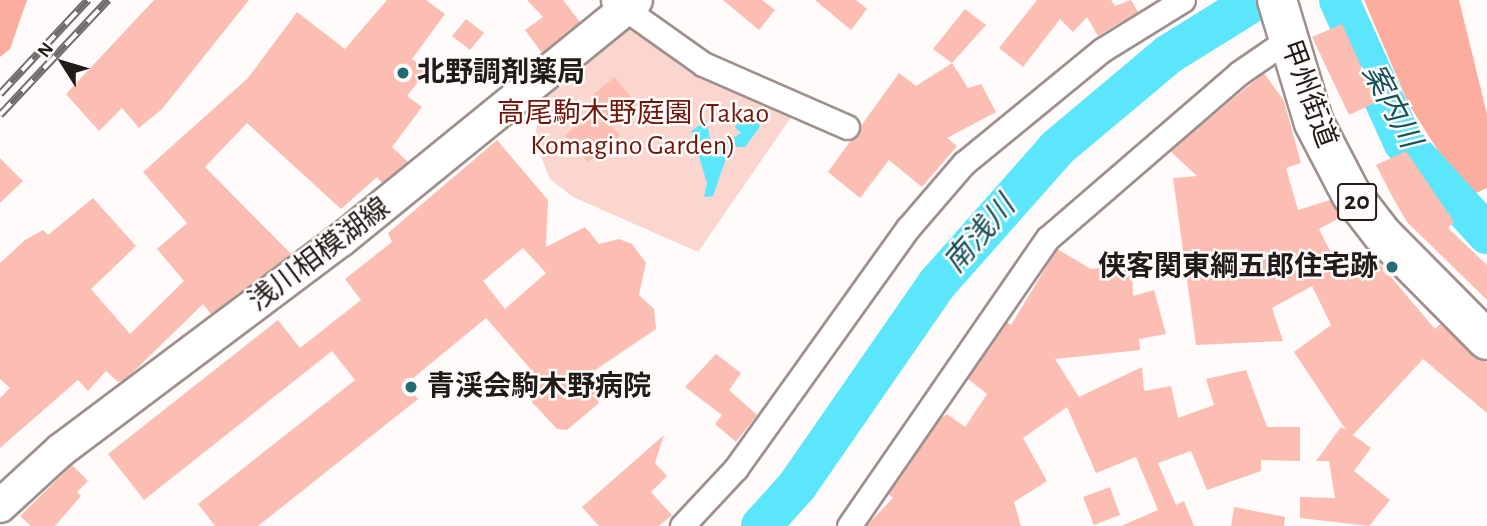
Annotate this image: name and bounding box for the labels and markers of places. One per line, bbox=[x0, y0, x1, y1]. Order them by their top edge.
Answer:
place label: 北野調剤薬局 bbox=[417, 56, 585, 90]
marker: 北野調剤薬局 bbox=[395, 65, 411, 81]
place label: 侠客関東綱五郎住宅跡 bbox=[1098, 250, 1378, 284]
marker: 侠客関東綱五郎住宅跡 bbox=[1384, 259, 1400, 275]
place label: 青渓会駒木野病院 bbox=[427, 370, 651, 404]
marker: 青渓会駒木野病院 bbox=[401, 377, 421, 397]

